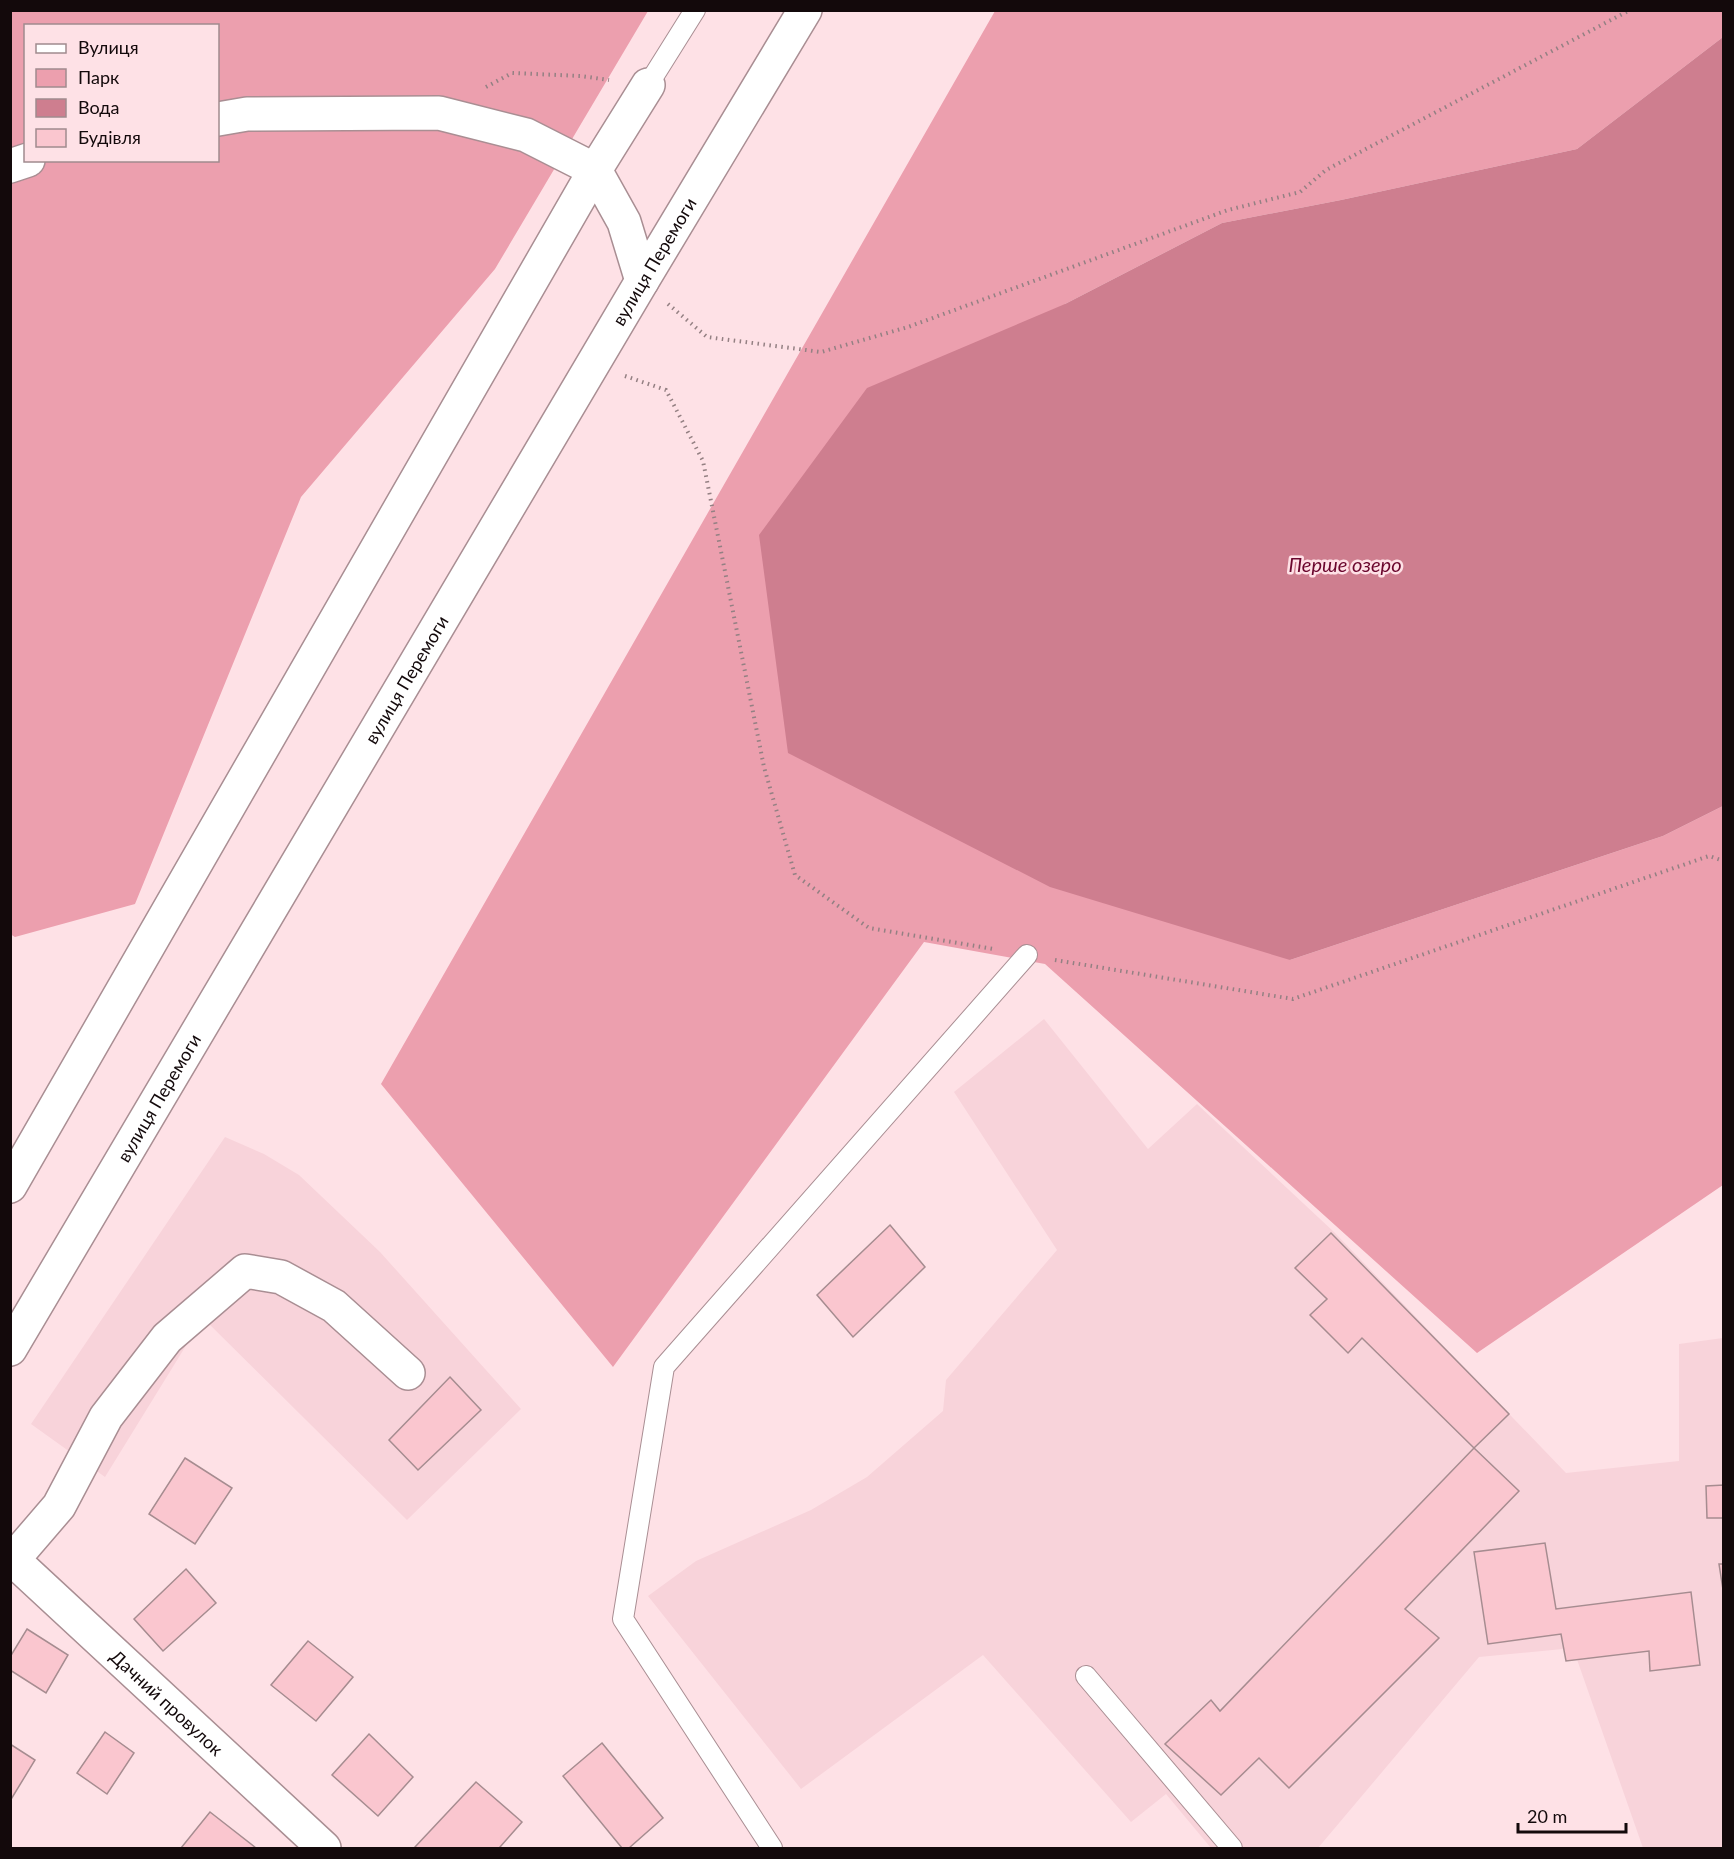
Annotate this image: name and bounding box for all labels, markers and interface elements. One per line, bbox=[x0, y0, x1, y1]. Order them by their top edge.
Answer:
legend bbox=[24, 24, 219, 162]
text: Вулиця bbox=[78, 36, 139, 58]
text: Парк bbox=[78, 66, 120, 88]
text: Вода bbox=[78, 96, 119, 118]
text: Будівля bbox=[78, 126, 141, 148]
street label: вулиця Перемоги bbox=[607, 193, 701, 329]
water label: Перше озеро bbox=[1288, 552, 1402, 576]
street label: вулиця Перемоги bbox=[360, 611, 453, 748]
street label: вулиця Перемоги bbox=[112, 1030, 205, 1166]
street label: Дачний провулок bbox=[106, 1645, 228, 1760]
scale bar bbox=[1518, 1796, 1626, 1834]
text: 20 m bbox=[1527, 1805, 1567, 1827]

